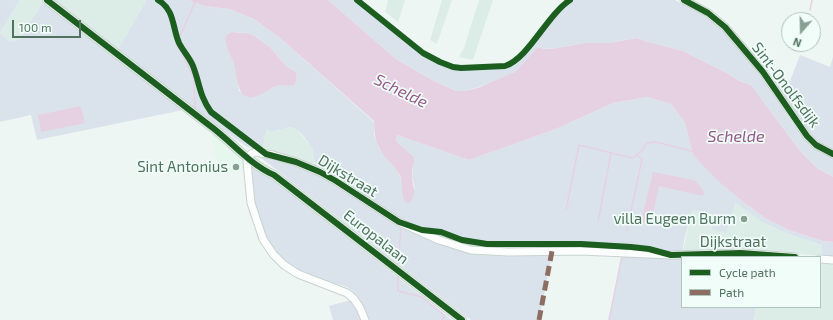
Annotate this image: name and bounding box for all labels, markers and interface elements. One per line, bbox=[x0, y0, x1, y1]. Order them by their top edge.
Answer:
scale bar bbox=[14, 12, 83, 38]
north arrow bbox=[781, 12, 821, 52]
text: 100 m bbox=[19, 20, 51, 34]
text: N bbox=[791, 35, 803, 50]
street label: Sint-Onolfsdijk bbox=[748, 39, 824, 131]
water label: Schelde bbox=[371, 70, 431, 112]
water label: Schelde bbox=[708, 127, 764, 147]
street label: Dijkstraat bbox=[315, 151, 381, 201]
place label: Sint Antonius bbox=[137, 158, 228, 176]
marker: Sint Antonius bbox=[231, 162, 241, 172]
street label: Europalaan bbox=[340, 206, 412, 268]
place label: villa Eugeen Burm bbox=[613, 210, 736, 228]
marker: villa Eugeen Burm bbox=[739, 214, 749, 224]
street label: Dijkstraat bbox=[700, 233, 766, 251]
legend bbox=[681, 256, 821, 308]
text: Cycle path bbox=[719, 265, 776, 279]
text: Path bbox=[719, 285, 744, 299]

